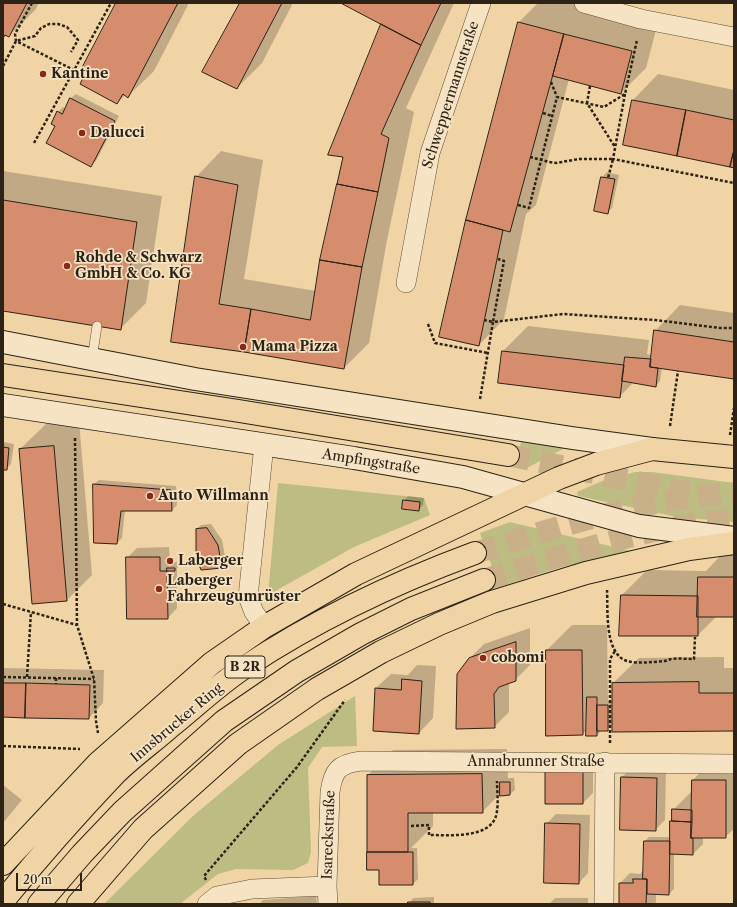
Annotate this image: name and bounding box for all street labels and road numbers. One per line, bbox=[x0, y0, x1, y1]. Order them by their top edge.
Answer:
street label: Schweppermannstraße bbox=[419, 19, 483, 171]
street label: Ampfingstraße bbox=[321, 446, 421, 478]
road number: B 2R bbox=[225, 656, 265, 678]
street label: Innsbrucker Ring bbox=[128, 680, 226, 766]
street label: Annabrunner Straße bbox=[467, 754, 605, 770]
street label: Isareckstraße bbox=[319, 790, 339, 880]

